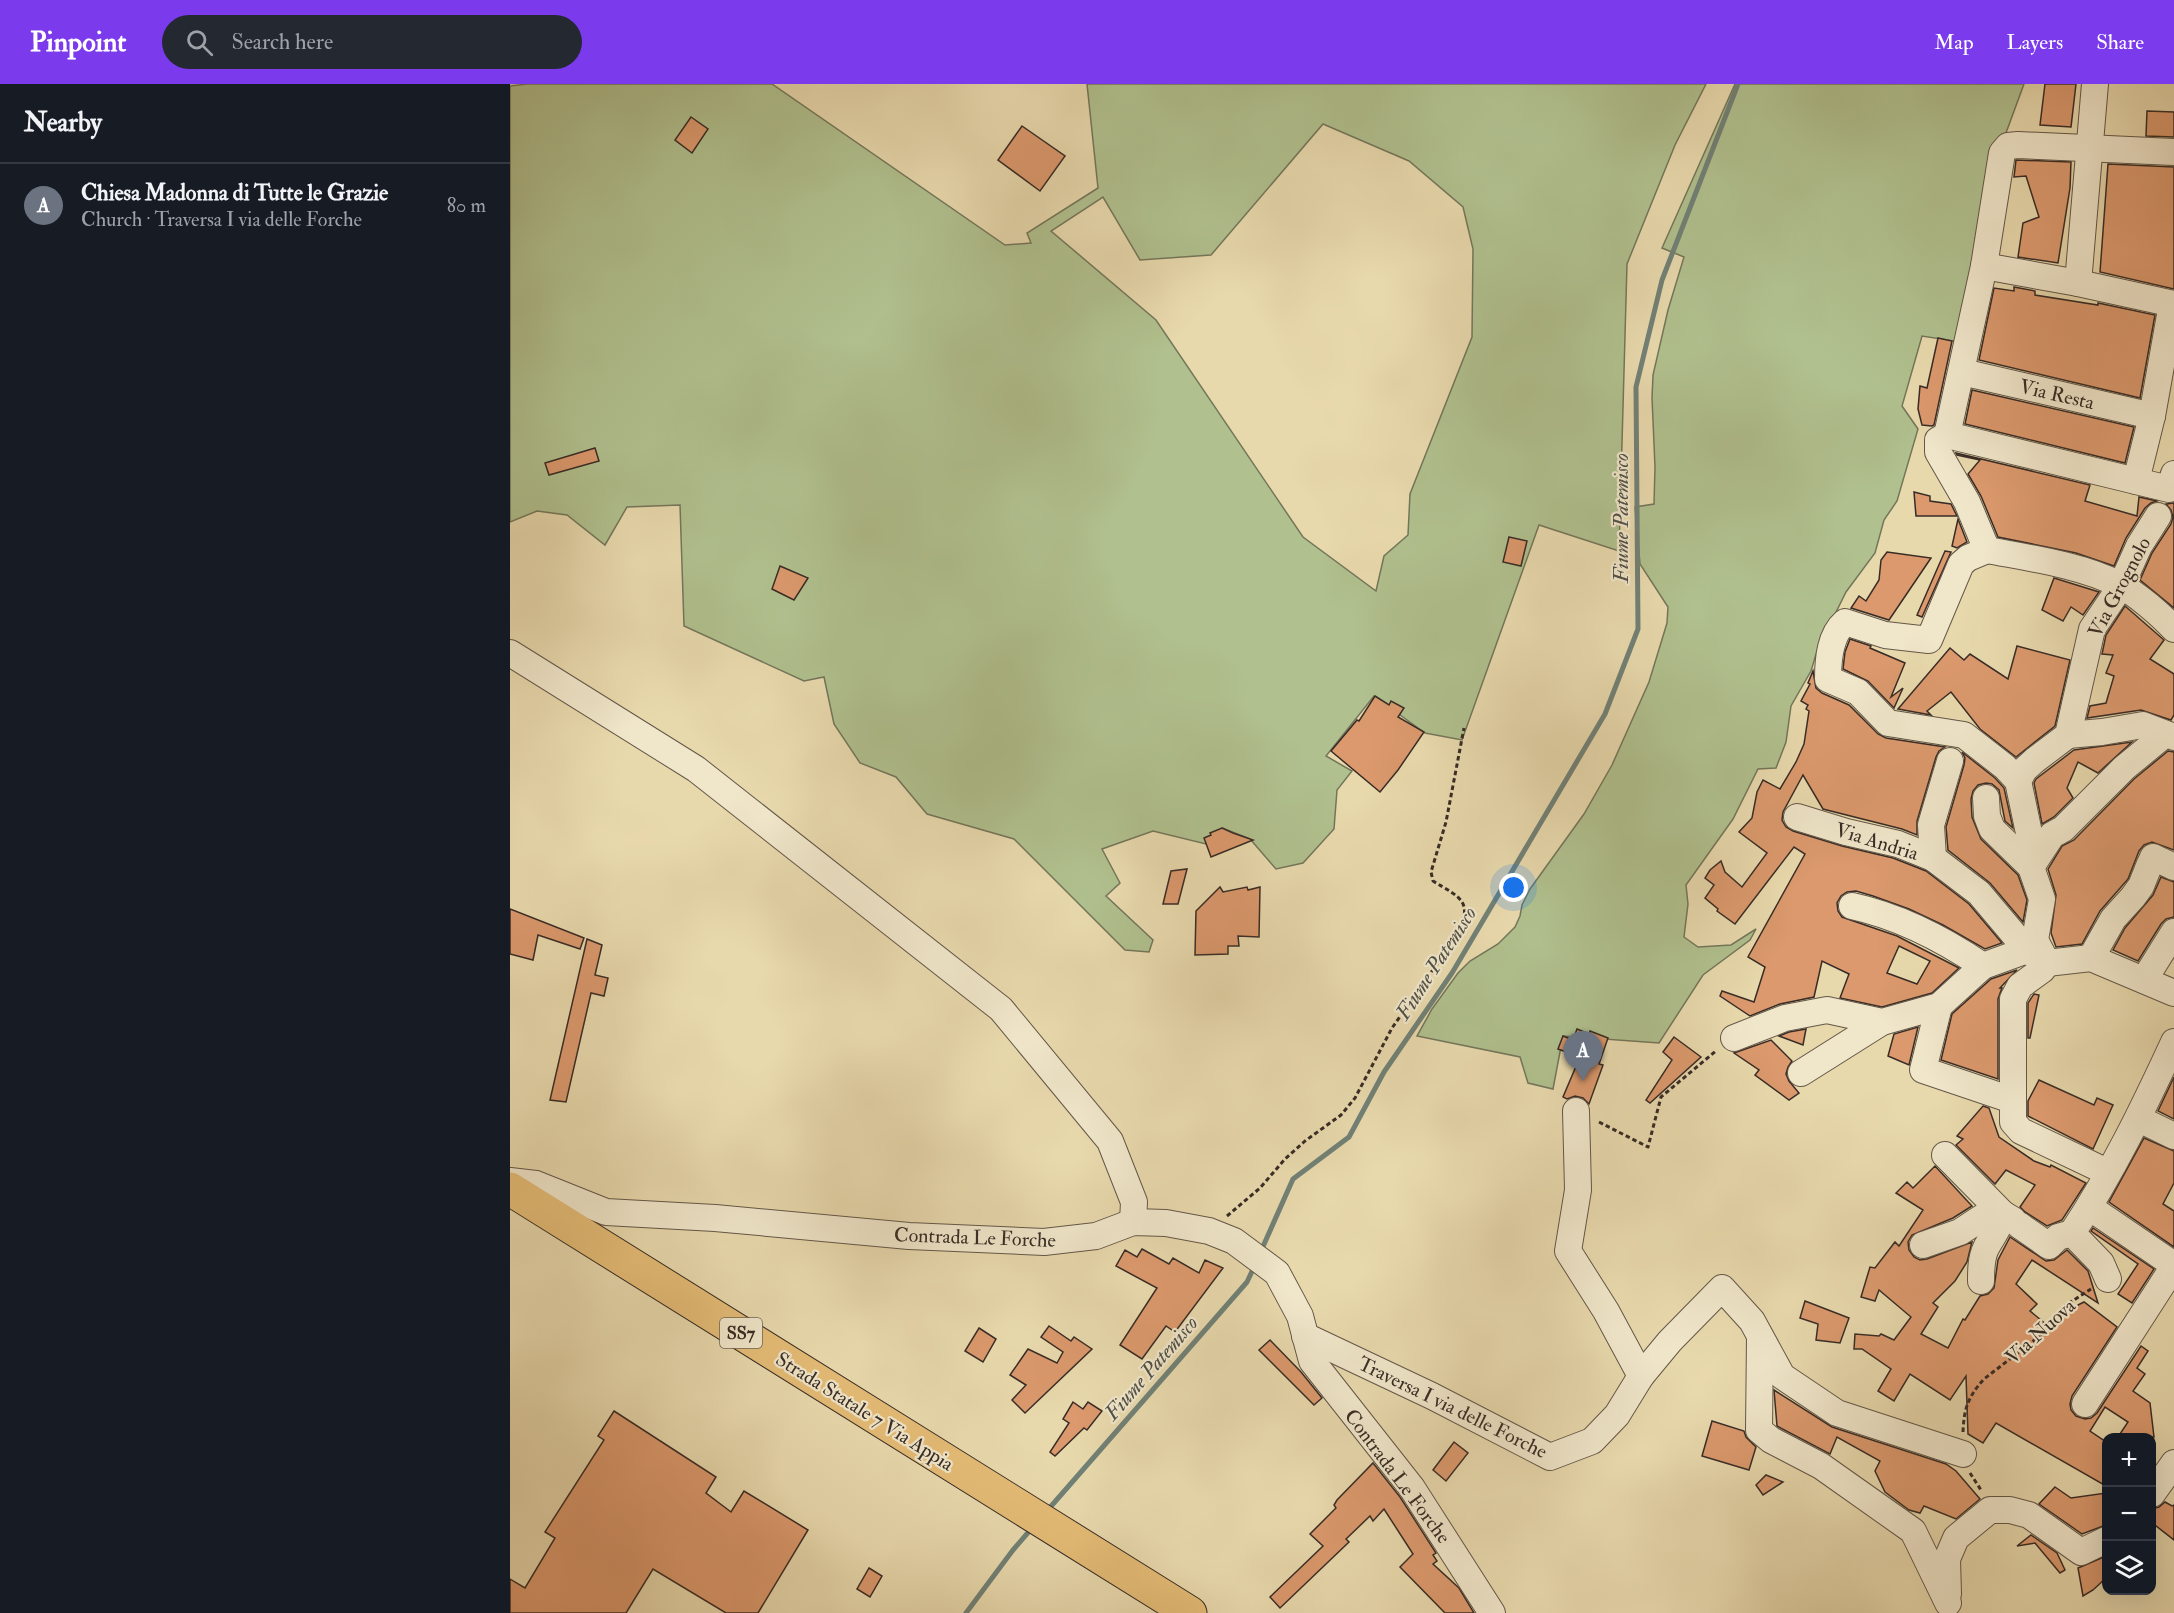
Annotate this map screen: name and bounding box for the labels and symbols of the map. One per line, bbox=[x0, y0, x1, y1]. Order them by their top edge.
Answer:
street label: Via Resta bbox=[2017, 374, 2097, 415]
water label: Fiume Patemisco bbox=[1608, 453, 1635, 584]
street label: Via Grognolo bbox=[2083, 533, 2156, 642]
street label: Via Andria bbox=[1832, 817, 1922, 866]
your location bbox=[1499, 873, 1528, 902]
water label: Fiume Patemisco bbox=[1389, 902, 1483, 1026]
pin: A bbox=[1564, 1032, 1602, 1081]
street label: Contrada Le Forche bbox=[894, 1222, 1056, 1253]
street label: Via Nuova bbox=[2000, 1293, 2081, 1369]
water label: Fiume Patemisco bbox=[1098, 1311, 1204, 1427]
road number: SS7 bbox=[720, 1318, 762, 1348]
street label: Strada Statale 7 Via Appia bbox=[771, 1346, 959, 1478]
street label: Traversa I via delle Forche bbox=[1354, 1351, 1551, 1464]
street label: Contrada Le Forche bbox=[1339, 1404, 1456, 1548]

